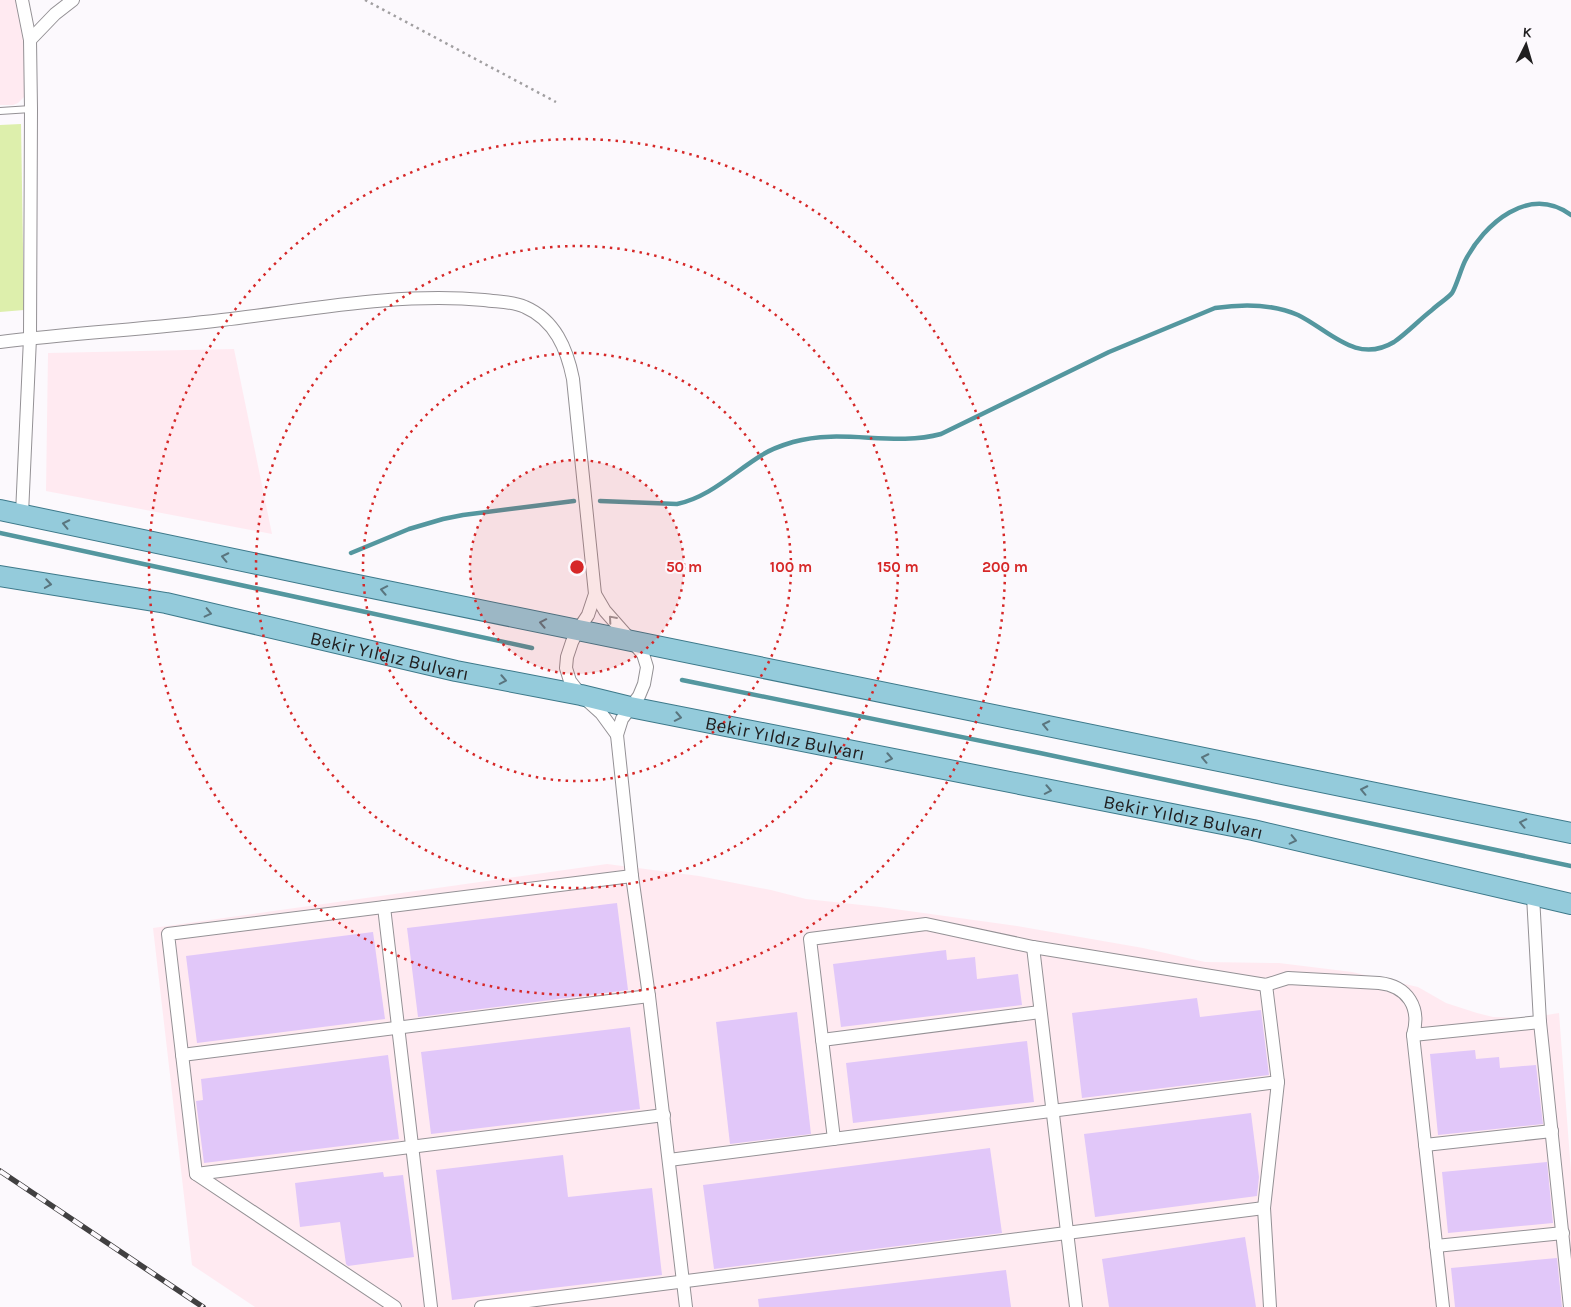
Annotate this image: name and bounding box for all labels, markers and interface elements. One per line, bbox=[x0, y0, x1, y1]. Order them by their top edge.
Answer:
north arrow bbox=[1501, 20, 1551, 70]
text: K bbox=[1522, 24, 1533, 41]
one-way arrow bbox=[61, 519, 70, 529]
one-way arrow bbox=[220, 552, 229, 563]
centre of rings bbox=[568, 558, 586, 576]
text: 50 m bbox=[666, 558, 702, 576]
text: 100 m bbox=[770, 558, 812, 576]
text: 150 m bbox=[877, 558, 919, 576]
text: 200 m bbox=[982, 558, 1028, 576]
one-way arrow bbox=[44, 578, 52, 588]
one-way arrow bbox=[379, 585, 388, 596]
one-way arrow bbox=[203, 607, 212, 618]
one-way arrow bbox=[609, 616, 618, 625]
one-way arrow bbox=[539, 618, 547, 628]
street label: Bekir Yıldız Bulvarı bbox=[308, 627, 471, 685]
one-way arrow bbox=[498, 674, 507, 685]
one-way arrow bbox=[673, 711, 682, 721]
street label: Bekir Yıldız Bulvarı bbox=[703, 712, 867, 765]
one-way arrow bbox=[1041, 720, 1050, 731]
one-way arrow bbox=[884, 753, 893, 763]
one-way arrow bbox=[1200, 753, 1209, 764]
one-way arrow bbox=[1044, 784, 1052, 794]
one-way arrow bbox=[1360, 786, 1368, 796]
street label: Bekir Yıldız Bulvarı bbox=[1102, 791, 1265, 844]
one-way arrow bbox=[1519, 818, 1528, 829]
one-way arrow bbox=[1288, 834, 1297, 845]

